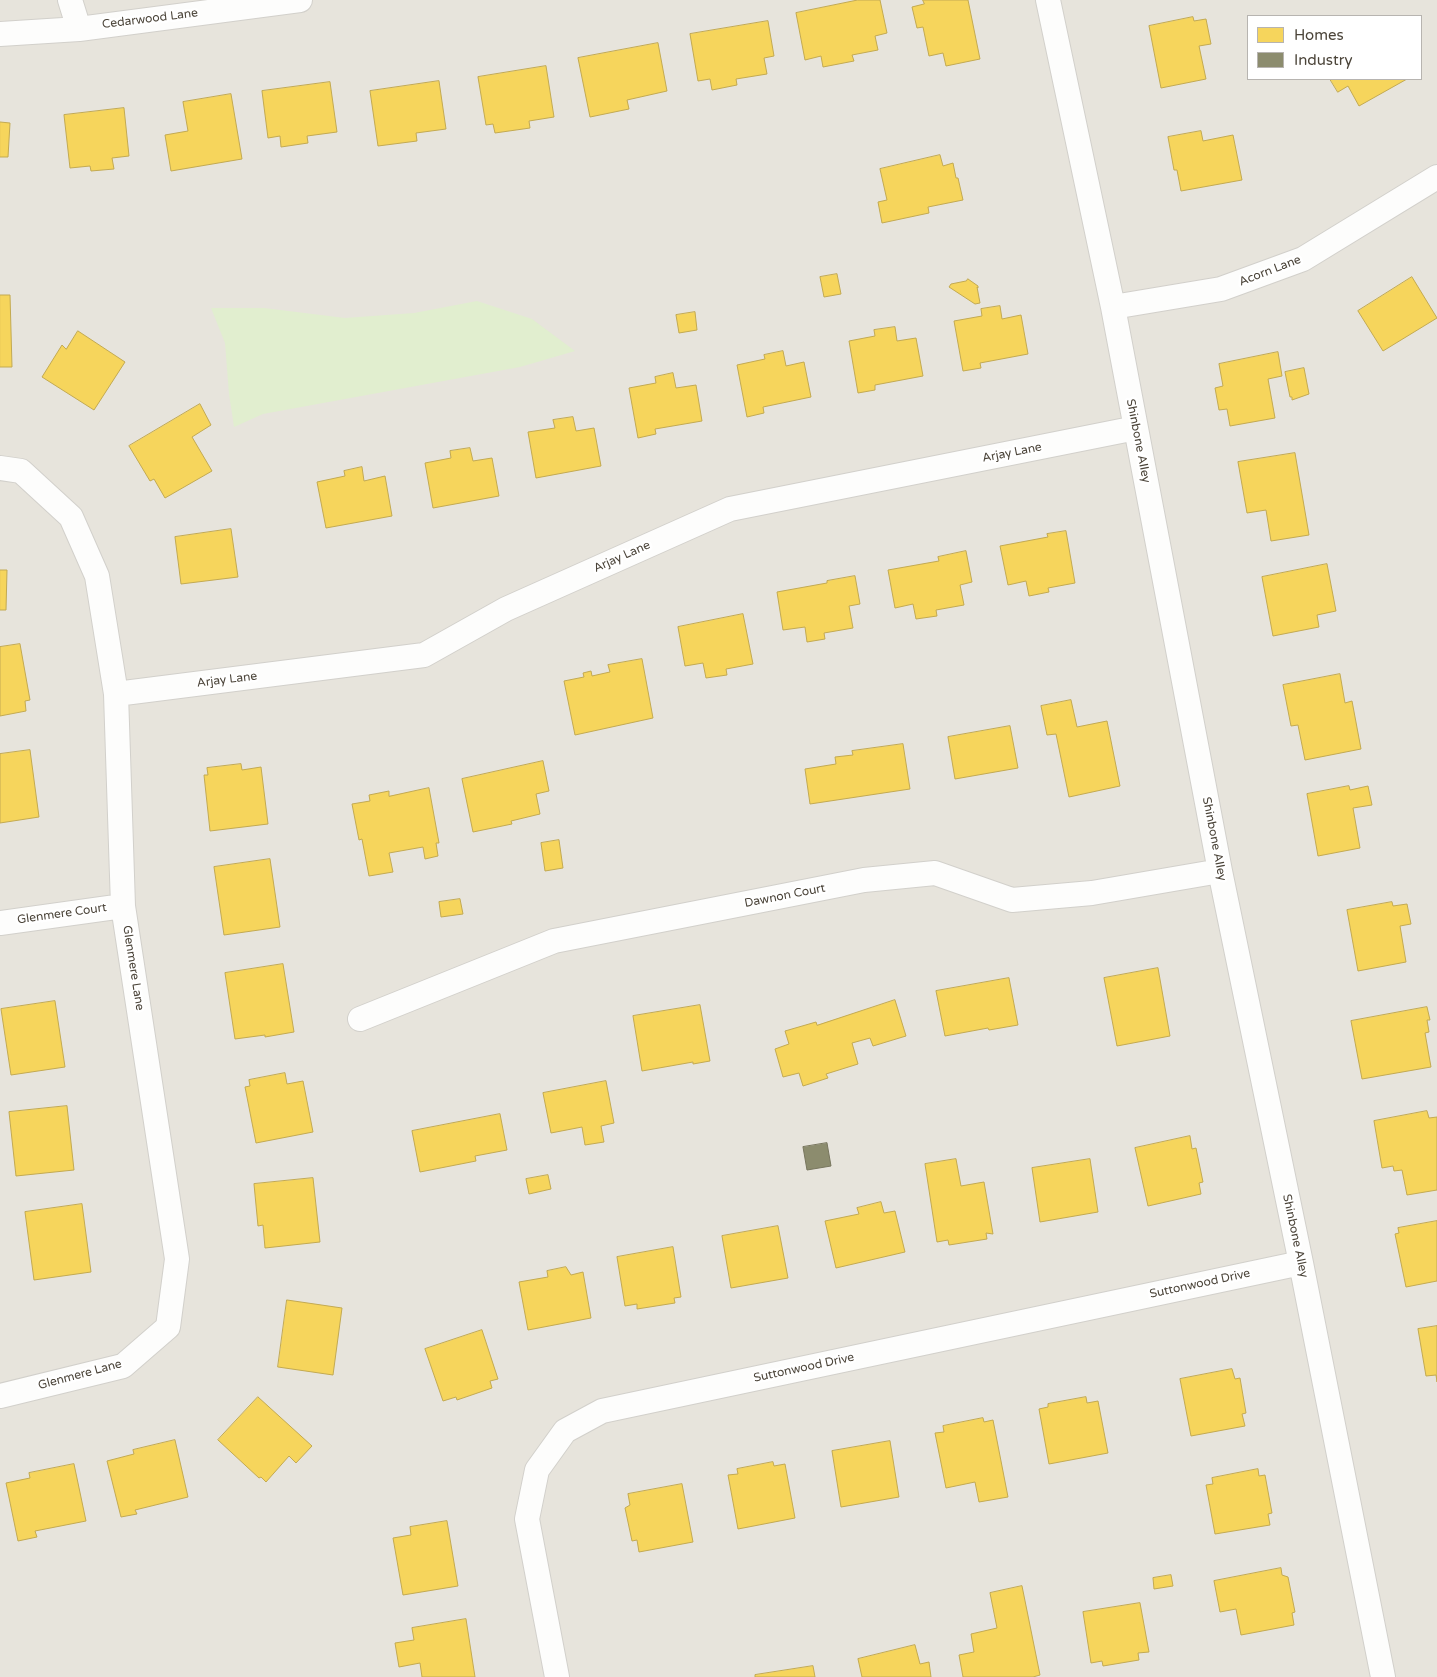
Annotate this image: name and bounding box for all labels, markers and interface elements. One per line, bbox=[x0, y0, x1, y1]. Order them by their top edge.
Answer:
street label: Cedarwood Lane bbox=[101, 6, 199, 32]
legend bbox=[1247, 15, 1422, 80]
text: Homes bbox=[1294, 26, 1344, 44]
text: Industry bbox=[1294, 51, 1353, 69]
street label: Acorn Lane bbox=[1237, 253, 1303, 289]
street label: Shinbone Alley bbox=[1123, 398, 1153, 484]
street label: Arjay Lane bbox=[981, 440, 1043, 466]
street label: Arjay Lane bbox=[591, 538, 653, 576]
street label: Arjay Lane bbox=[196, 669, 258, 691]
street label: Shinbone Alley bbox=[1199, 796, 1229, 882]
street label: Dawnon Court bbox=[743, 881, 827, 911]
street label: Glenmere Court bbox=[16, 901, 108, 927]
street label: Glenmere Lane bbox=[119, 924, 147, 1012]
street label: Shinbone Alley bbox=[1279, 1193, 1311, 1279]
street label: Suttonwood Drive bbox=[1148, 1266, 1252, 1302]
street label: Suttonwood Drive bbox=[752, 1350, 856, 1386]
street label: Glenmere Lane bbox=[37, 1357, 123, 1393]

